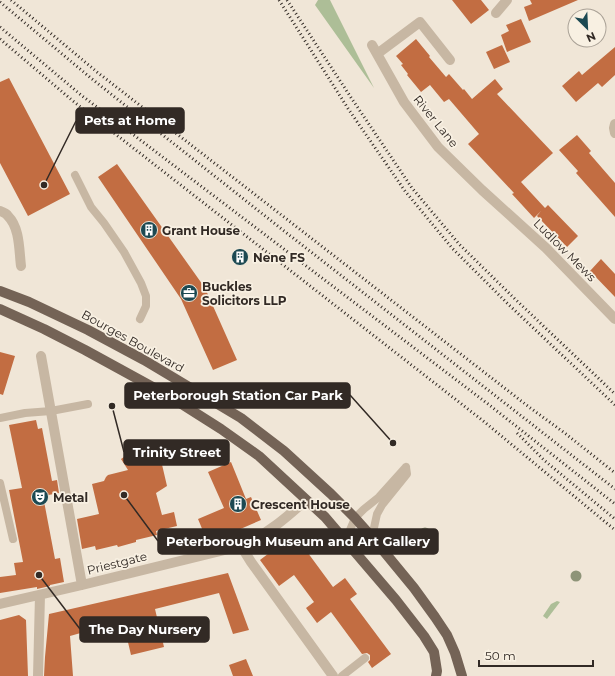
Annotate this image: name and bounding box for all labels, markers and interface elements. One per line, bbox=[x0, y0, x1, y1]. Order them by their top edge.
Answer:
north arrow bbox=[567, 8, 607, 48]
text: N bbox=[584, 29, 598, 45]
street label: River Lane bbox=[410, 92, 462, 150]
callout: Pets at Home bbox=[76, 108, 184, 133]
text: Pets at Home bbox=[84, 112, 176, 128]
street label: Ludlow Mews bbox=[531, 216, 600, 285]
building icon: Grant House bbox=[139, 220, 159, 240]
place label: Grant House bbox=[162, 223, 240, 238]
building icon: Nene FS bbox=[230, 247, 250, 267]
place label: Nene FS bbox=[253, 250, 305, 265]
place label: Buckles Solicitors LLP bbox=[202, 279, 287, 308]
office icon: Buckles Solicitors LLP bbox=[179, 283, 199, 303]
street label: Bourges Boulevard bbox=[79, 307, 187, 375]
callout: Peterborough Station Car Park bbox=[125, 383, 350, 408]
text: Peterborough Station Car Park bbox=[133, 387, 343, 403]
callout: Trinity Street bbox=[124, 440, 229, 465]
text: Trinity Street bbox=[133, 444, 222, 460]
theatre icon: Metal bbox=[30, 487, 50, 507]
place label: Metal bbox=[53, 490, 88, 505]
building icon: Crescent House bbox=[228, 494, 248, 514]
place label: Crescent House bbox=[251, 497, 350, 512]
callout: Peterborough Museum and Art Gallery bbox=[158, 529, 438, 554]
text: Peterborough Museum and Art Gallery bbox=[166, 533, 430, 549]
street label: Priestgate bbox=[85, 548, 149, 578]
callout: The Day Nursery bbox=[80, 617, 209, 642]
text: The Day Nursery bbox=[89, 621, 202, 637]
scale bar bbox=[479, 642, 593, 668]
text: 50 m bbox=[485, 648, 516, 663]

